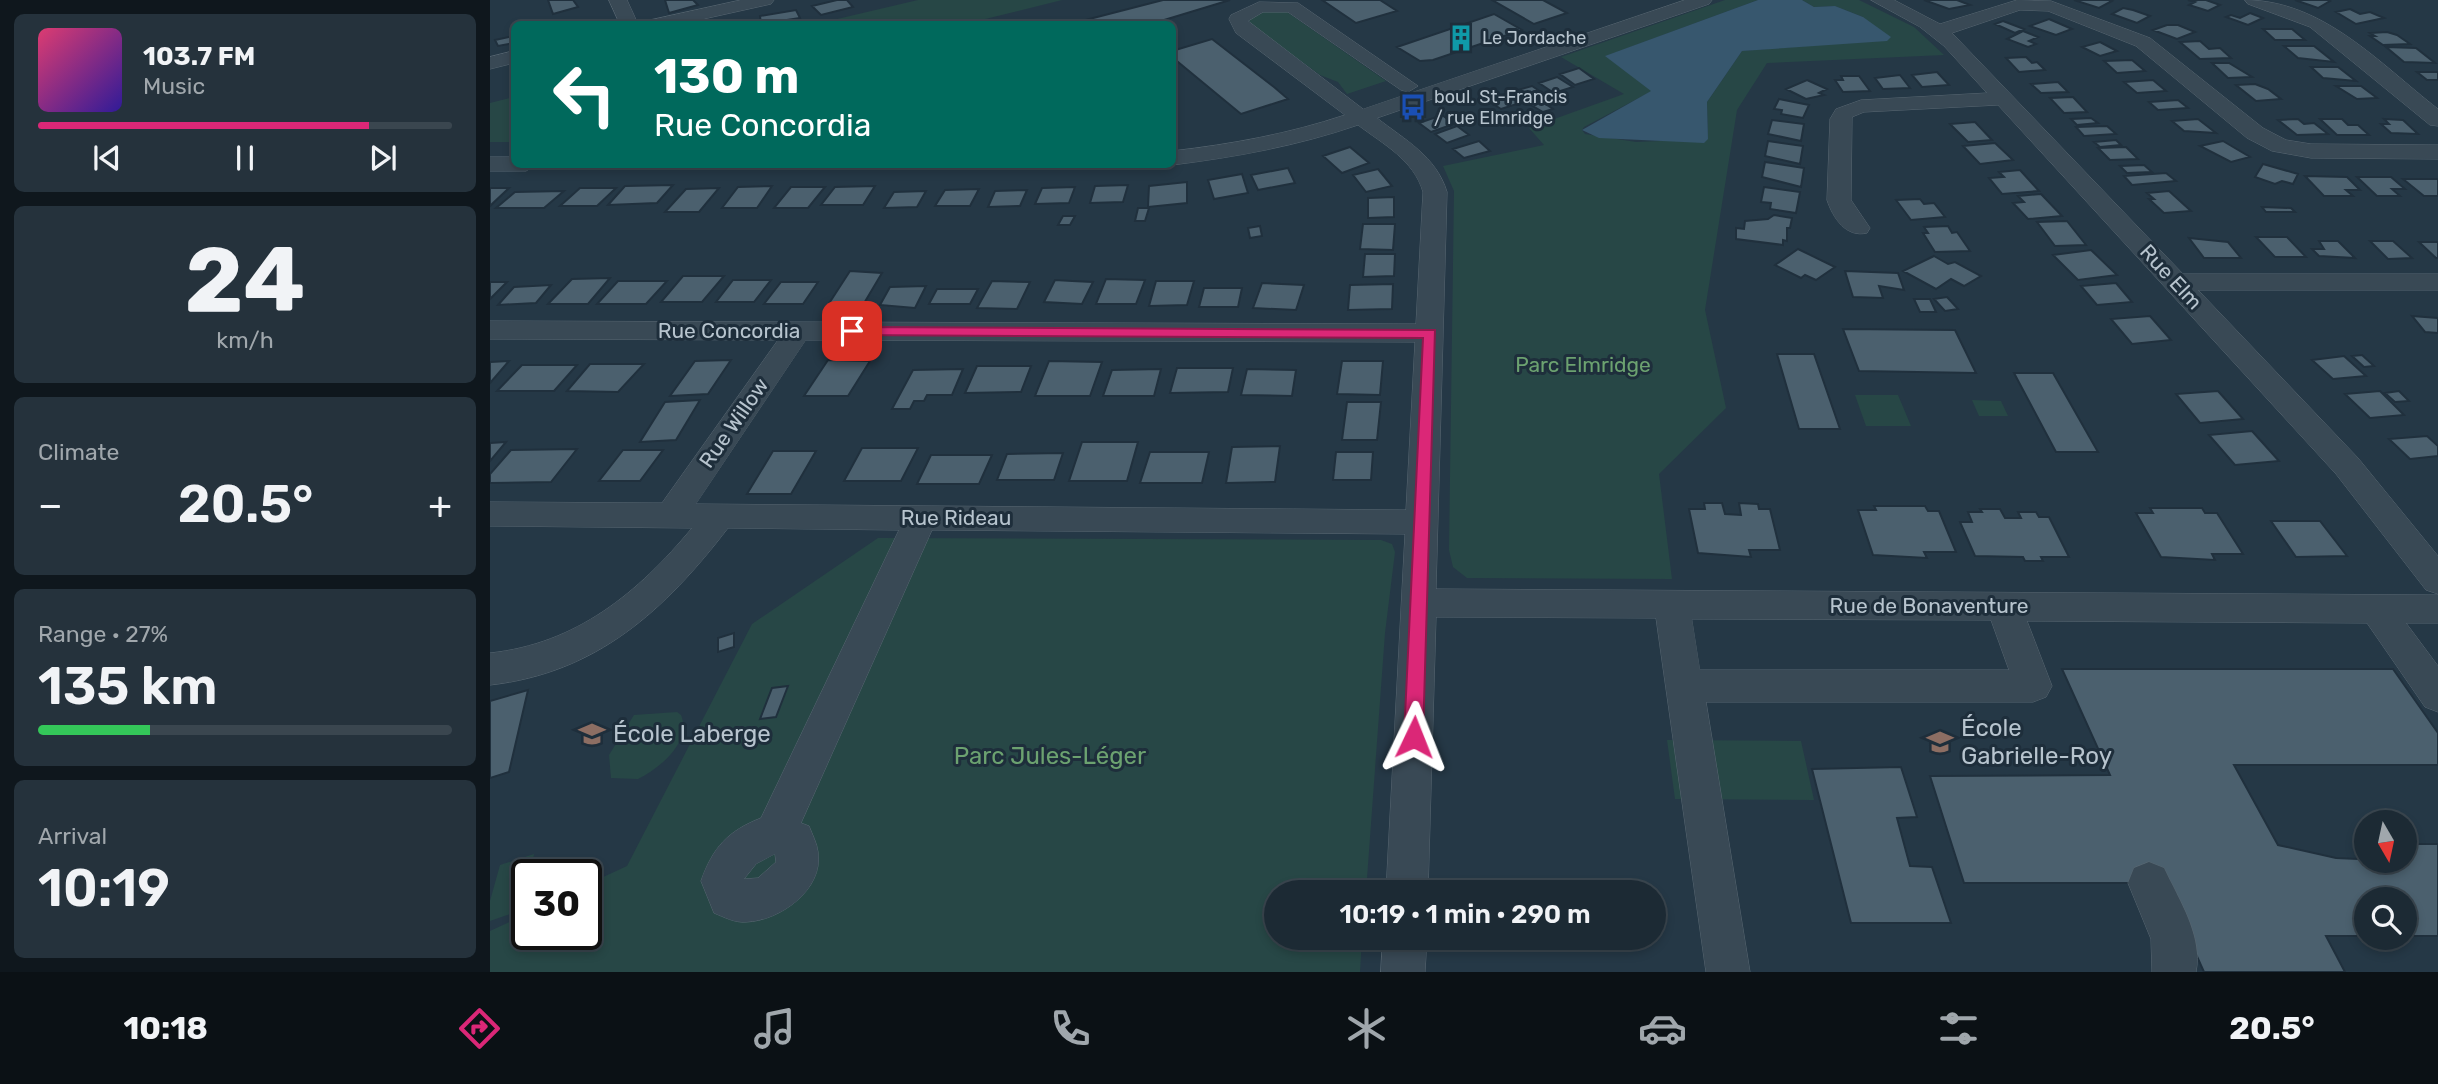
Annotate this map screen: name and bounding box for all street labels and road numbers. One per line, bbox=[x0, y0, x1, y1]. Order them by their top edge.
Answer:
street label: Rue Elm bbox=[2135, 239, 2208, 314]
street label: Rue Concordia bbox=[658, 318, 800, 343]
street label: Rue Willow bbox=[694, 373, 774, 472]
street label: Rue Rideau bbox=[901, 505, 1011, 530]
street label: Rue de Bonaventure bbox=[1830, 593, 2028, 618]

